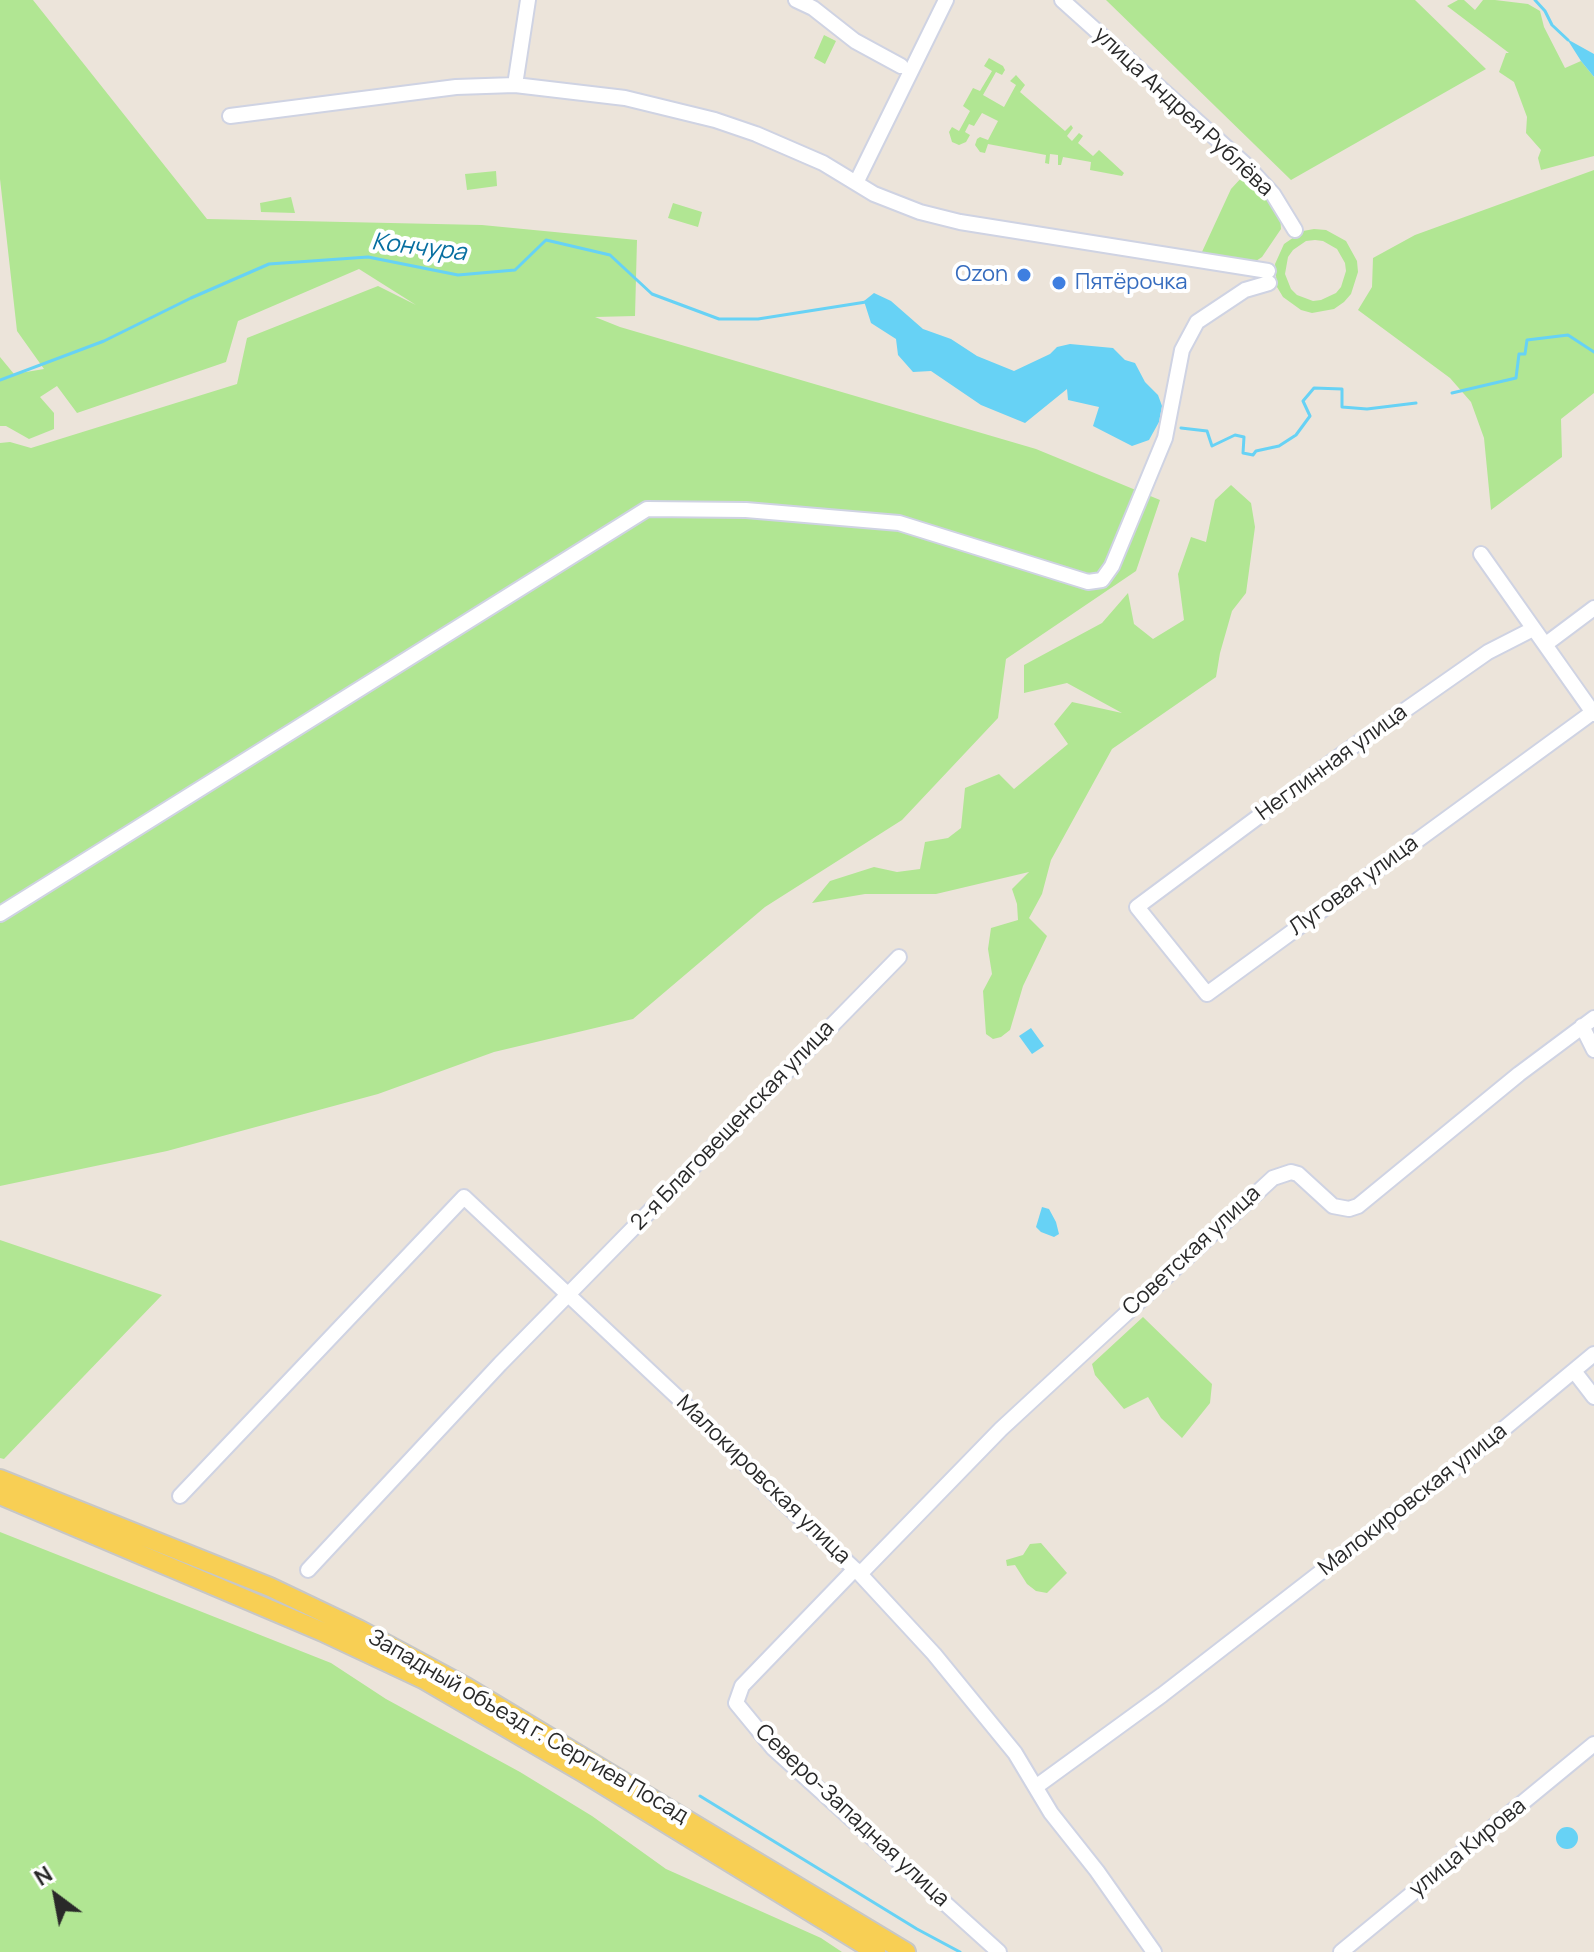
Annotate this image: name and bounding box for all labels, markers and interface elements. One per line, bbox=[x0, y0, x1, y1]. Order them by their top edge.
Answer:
street label: улица Андрея Рублёва bbox=[1088, 22, 1278, 202]
water label: Кончура bbox=[370, 228, 468, 268]
place label: Ozon bbox=[955, 262, 1008, 288]
marker: Ozon bbox=[1015, 266, 1033, 284]
place label: Пятёрочка bbox=[1075, 270, 1188, 296]
marker: Пятёрочка bbox=[1050, 274, 1068, 292]
street label: Неглинная улица bbox=[1251, 699, 1413, 827]
street label: Луговая улица bbox=[1284, 830, 1424, 942]
street label: 2-я Благовещенская улица bbox=[626, 1016, 840, 1236]
street label: Советская улица bbox=[1118, 1181, 1266, 1321]
street label: Малокировская улица bbox=[671, 1390, 855, 1570]
street label: Малокировская улица bbox=[1314, 1418, 1512, 1582]
street label: Западный объезд г. Сергиев Посад bbox=[363, 1624, 693, 1830]
street label: Северо-Западная улица bbox=[749, 1719, 955, 1913]
street label: улица Кирова bbox=[1404, 1793, 1532, 1903]
north arrow bbox=[16, 1856, 96, 1936]
text: N bbox=[29, 1859, 58, 1893]

